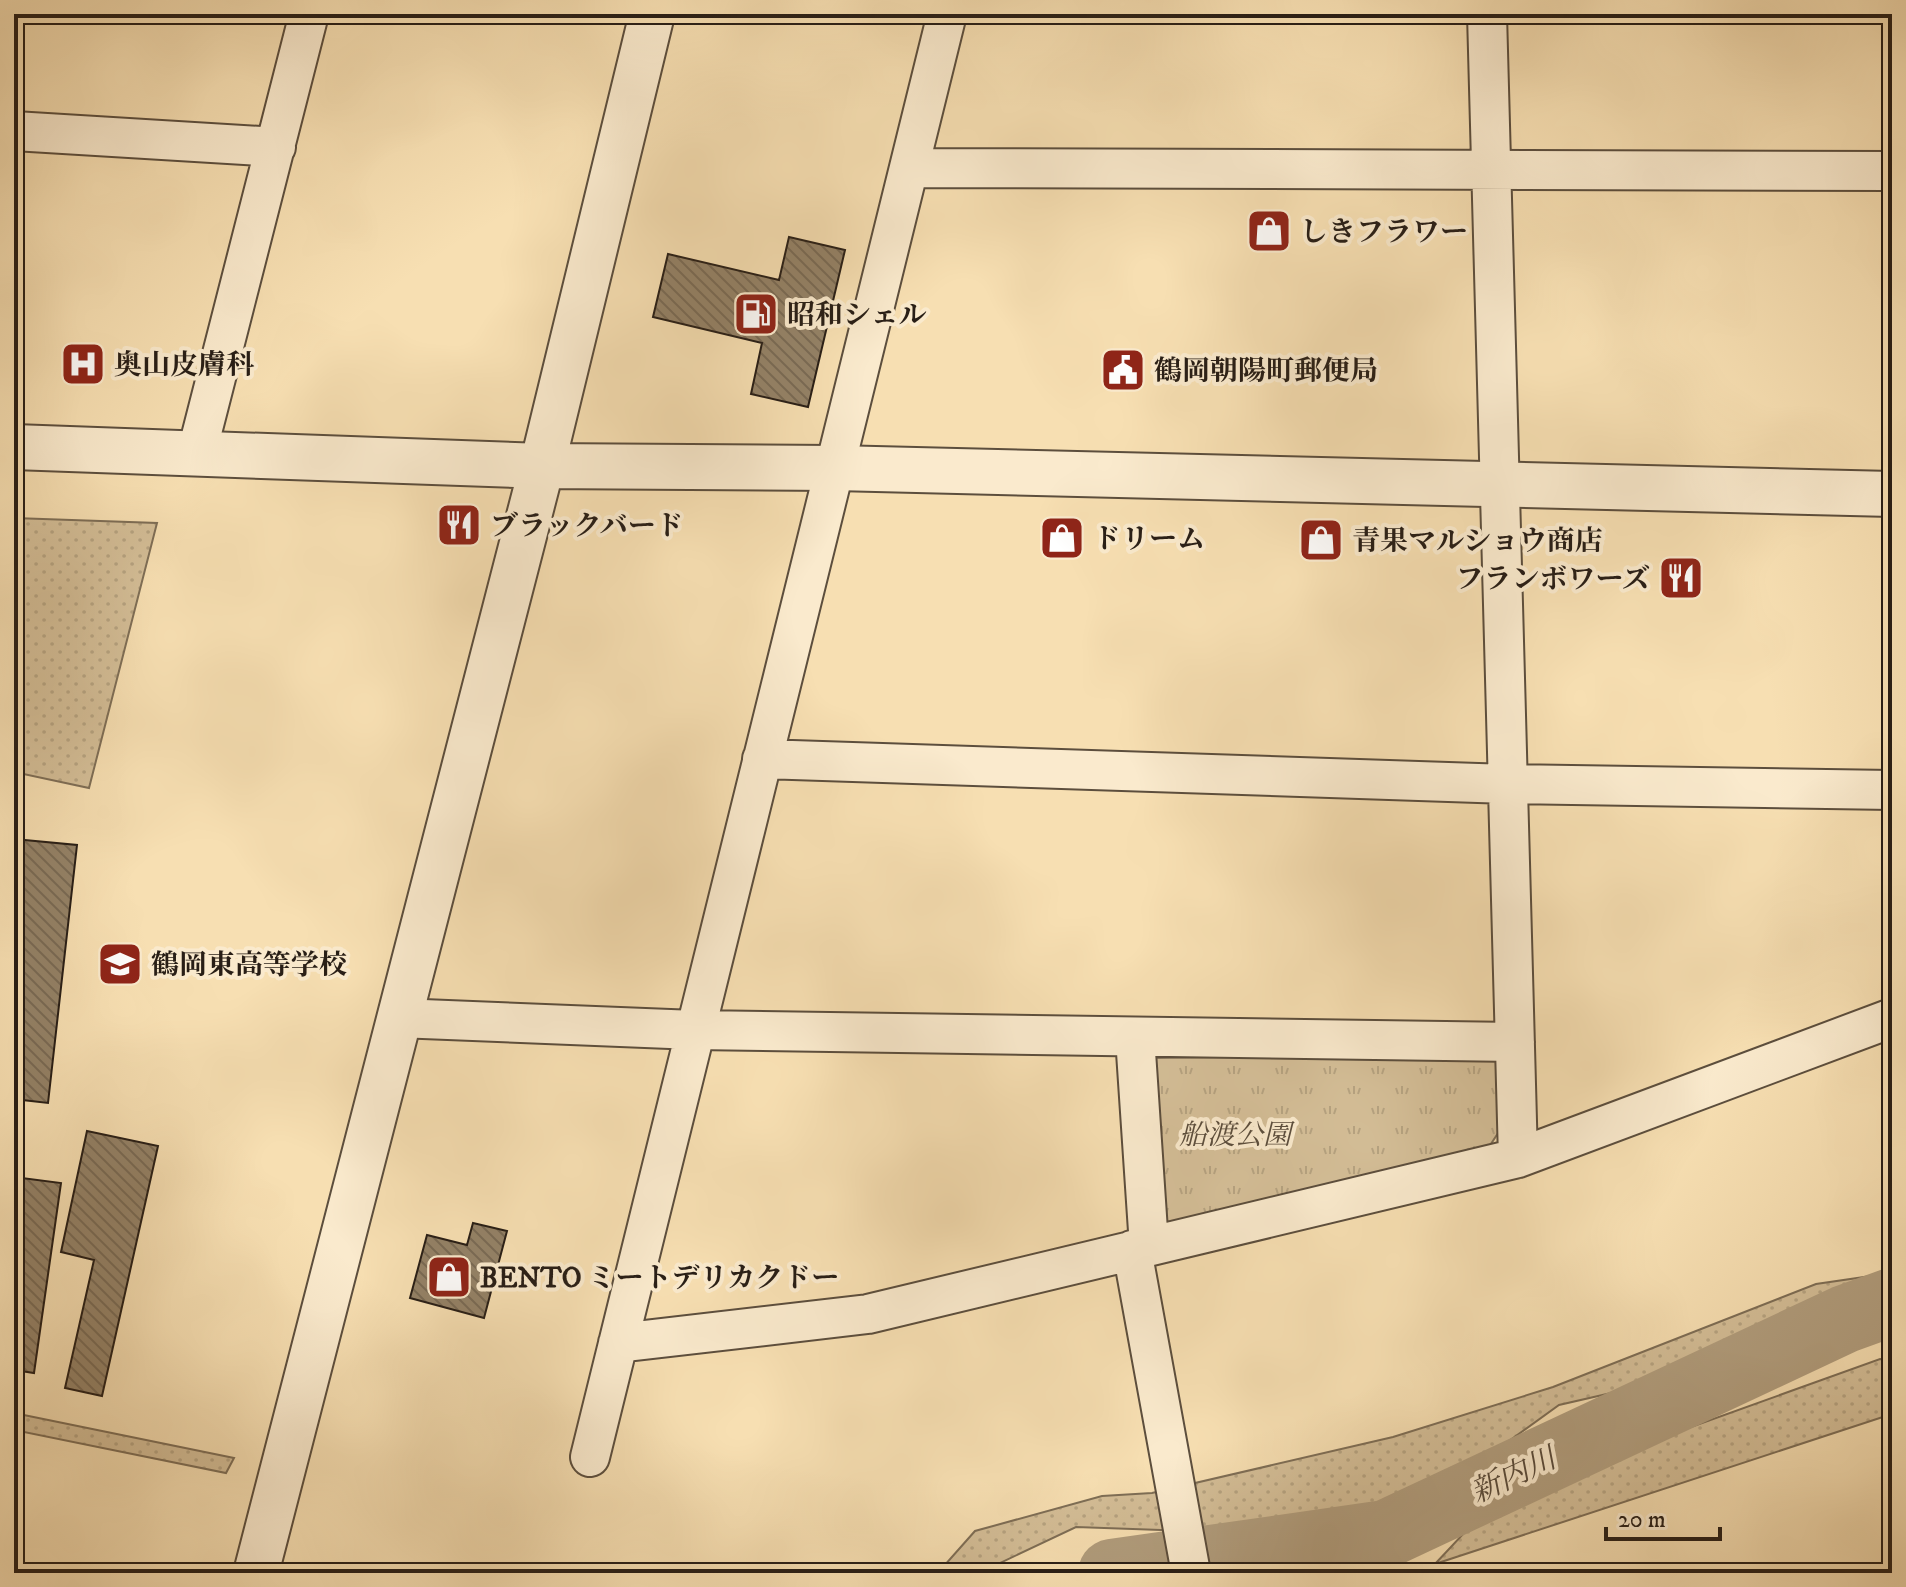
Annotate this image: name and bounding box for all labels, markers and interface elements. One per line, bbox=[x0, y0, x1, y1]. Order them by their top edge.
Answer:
shop icon: しきフラワー bbox=[1245, 207, 1293, 255]
place label: しきフラワー bbox=[1300, 215, 1468, 250]
fuel station icon: 昭和シェル bbox=[732, 290, 780, 338]
place label: 昭和シェル bbox=[787, 298, 926, 333]
hospital icon: 奥山皮膚科 bbox=[59, 340, 107, 388]
public building icon: 鶴岡朝陽町郵便局 bbox=[1099, 346, 1147, 394]
place label: 奥山皮膚科 bbox=[114, 348, 255, 383]
place label: 鶴岡朝陽町郵便局 bbox=[1154, 354, 1378, 389]
restaurant icon: ブラックバード bbox=[435, 501, 483, 549]
place label: ブラックバード bbox=[490, 509, 684, 544]
shop icon: ドリーム bbox=[1038, 514, 1086, 562]
shop icon: 青果マルショウ商店 bbox=[1297, 516, 1345, 564]
place label: ドリーム bbox=[1093, 522, 1205, 557]
place label: 青果マルショウ商店 bbox=[1352, 524, 1603, 559]
restaurant icon: フランボワーズ bbox=[1657, 554, 1705, 602]
place label: フランボワーズ bbox=[1455, 562, 1650, 597]
school or university icon: 鶴岡東高等学校 bbox=[96, 940, 144, 988]
place label: 鶴岡東高等学校 bbox=[151, 948, 347, 983]
park label: 船渡公園 bbox=[1179, 1118, 1295, 1153]
shop icon: BENTO ミートデリカクドー bbox=[425, 1253, 473, 1301]
place label: BENTO ミートデリカクドー bbox=[480, 1261, 839, 1296]
water label: 新内川 bbox=[1465, 1439, 1565, 1512]
scale bar bbox=[1606, 1491, 1720, 1541]
text: 20 m bbox=[1618, 1505, 1666, 1535]

